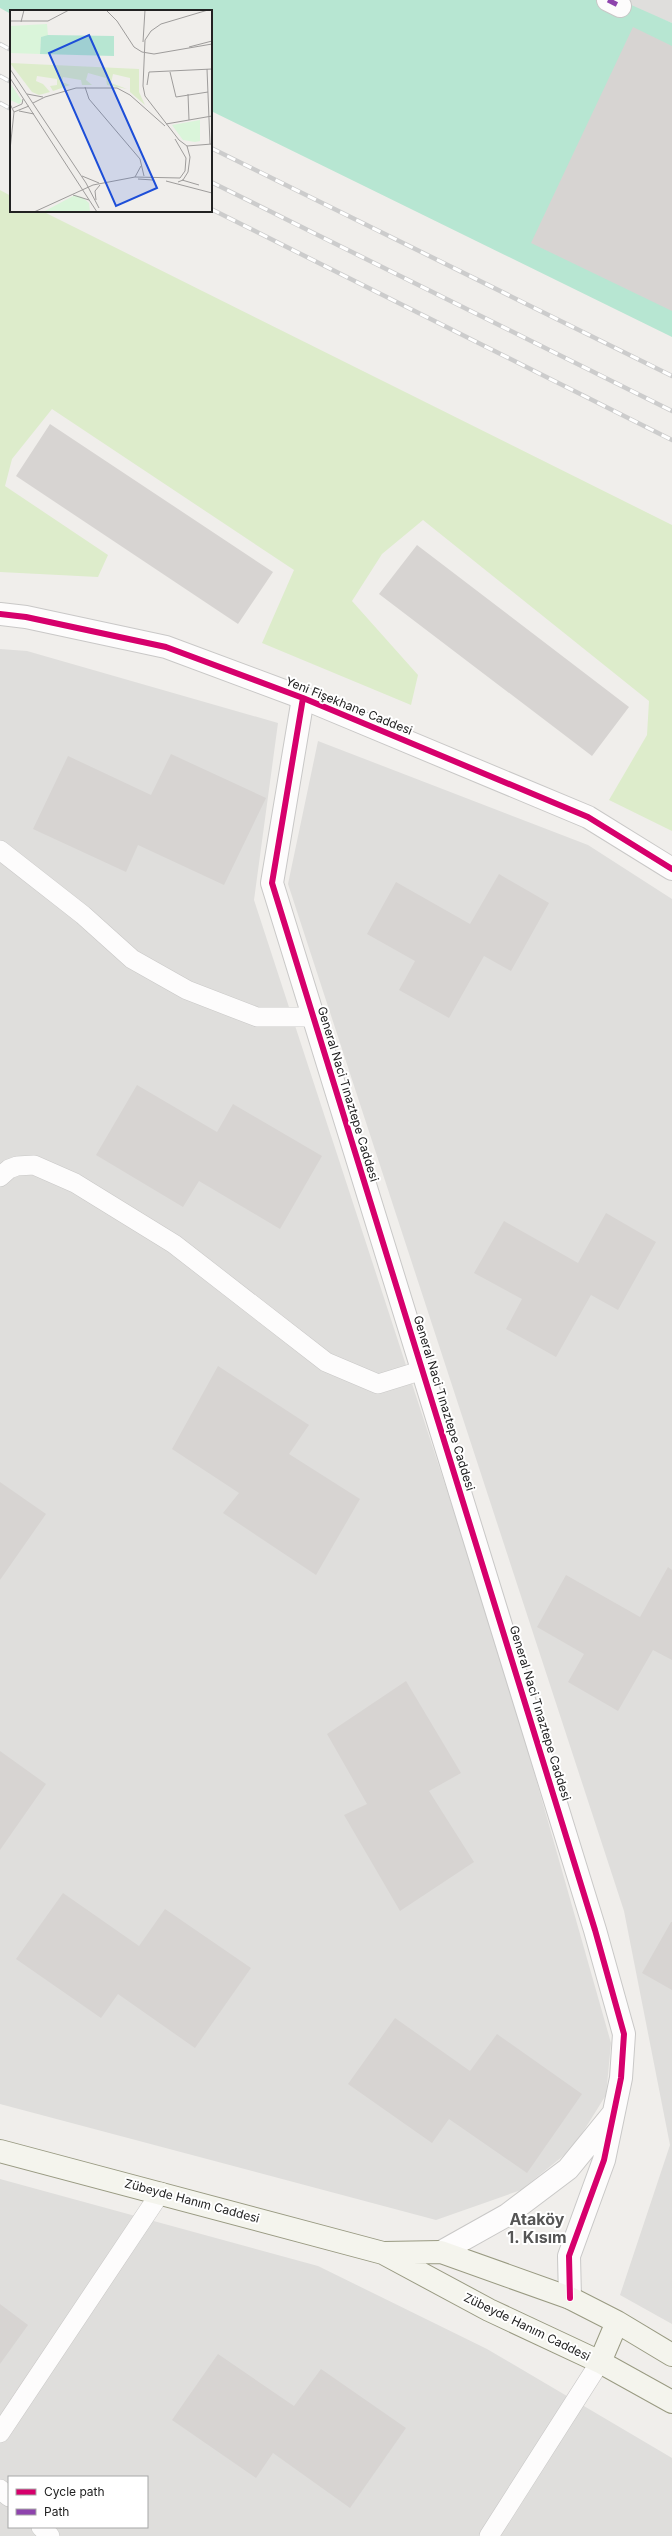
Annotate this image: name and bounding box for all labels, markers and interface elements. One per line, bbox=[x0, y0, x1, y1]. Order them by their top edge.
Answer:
inset map bbox=[10, 10, 212, 212]
street label: Yeni Fişekhane Caddesi bbox=[284, 673, 415, 738]
street label: General Naci Tınaztepe Caddesi bbox=[315, 1004, 382, 1183]
street label: General Naci Tınaztepe Caddesi bbox=[411, 1313, 478, 1492]
street label: General Naci Tınaztepe Caddesi bbox=[507, 1623, 574, 1802]
street label: Zübeyde Hanım Caddesi bbox=[123, 2175, 261, 2226]
district label: Ataköy 1. Kısım bbox=[507, 2209, 567, 2247]
street label: Zübeyde Hanım Caddesi bbox=[461, 2289, 593, 2364]
legend bbox=[8, 2476, 148, 2528]
text: Cycle path bbox=[44, 2484, 105, 2499]
text: Path bbox=[44, 2504, 69, 2519]

